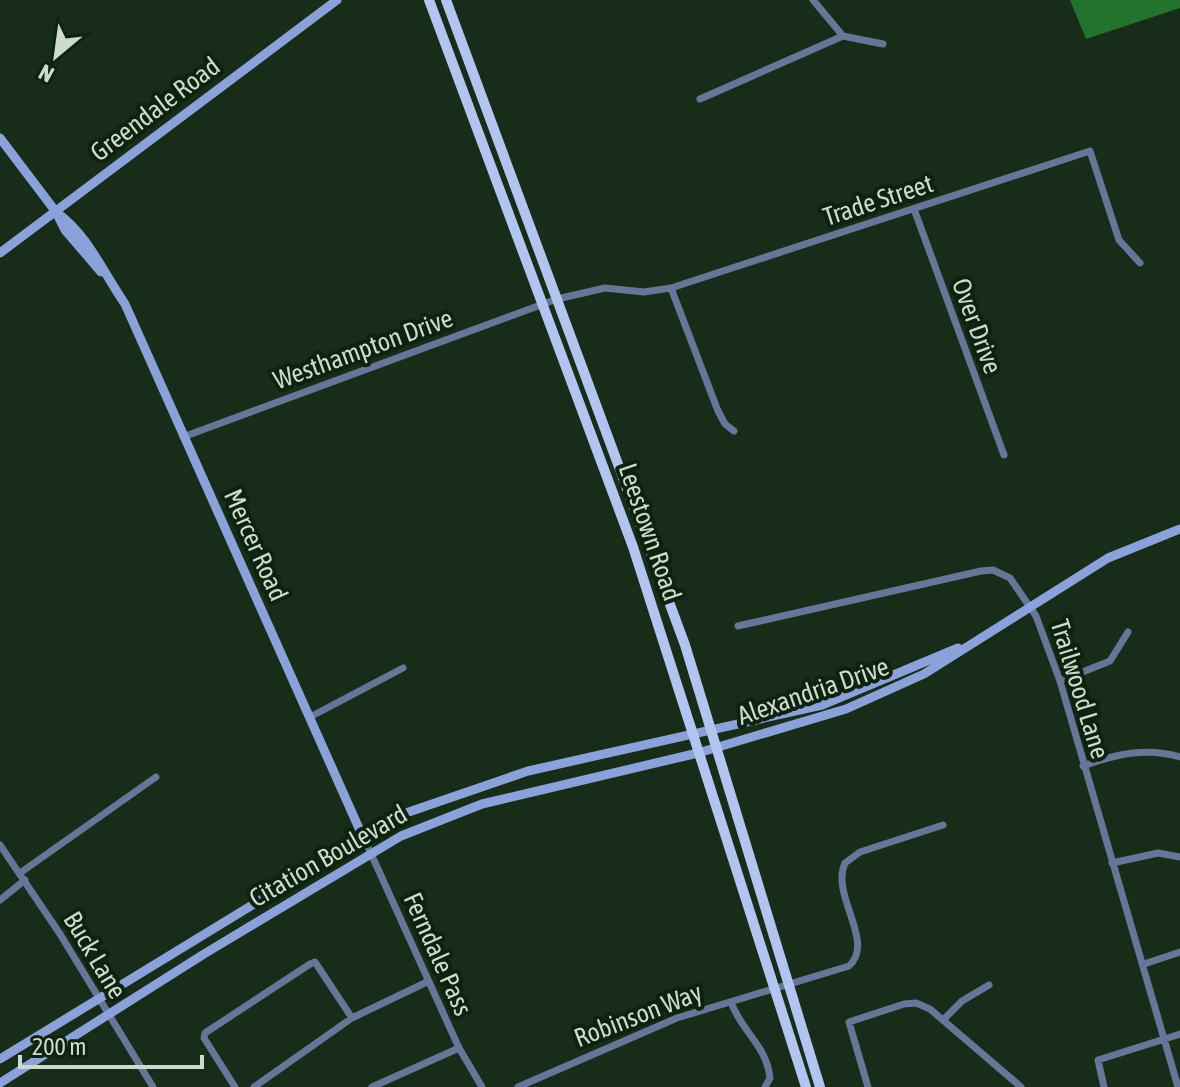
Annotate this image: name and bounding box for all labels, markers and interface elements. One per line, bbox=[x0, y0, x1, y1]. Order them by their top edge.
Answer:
north arrow bbox=[16, 16, 96, 96]
street label: Greendale Road bbox=[85, 51, 225, 167]
text: N bbox=[34, 59, 58, 88]
street label: Trade Street bbox=[819, 168, 937, 232]
street label: Over Drive bbox=[946, 274, 1008, 378]
street label: Westhampton Drive bbox=[269, 303, 457, 395]
street label: Leestown Road bbox=[613, 459, 687, 605]
street label: Mercer Road bbox=[218, 484, 294, 606]
street label: Trailwood Lane bbox=[1045, 616, 1115, 762]
street label: Alexandria Drive bbox=[733, 651, 893, 731]
street label: Citation Boulevard bbox=[244, 799, 412, 913]
street label: Ferndale Pass bbox=[398, 888, 478, 1020]
street label: Buck Lane bbox=[57, 906, 133, 1004]
street label: Robinson Way bbox=[570, 977, 706, 1053]
scale bar bbox=[20, 1019, 202, 1069]
text: 200 m bbox=[32, 1033, 86, 1060]

